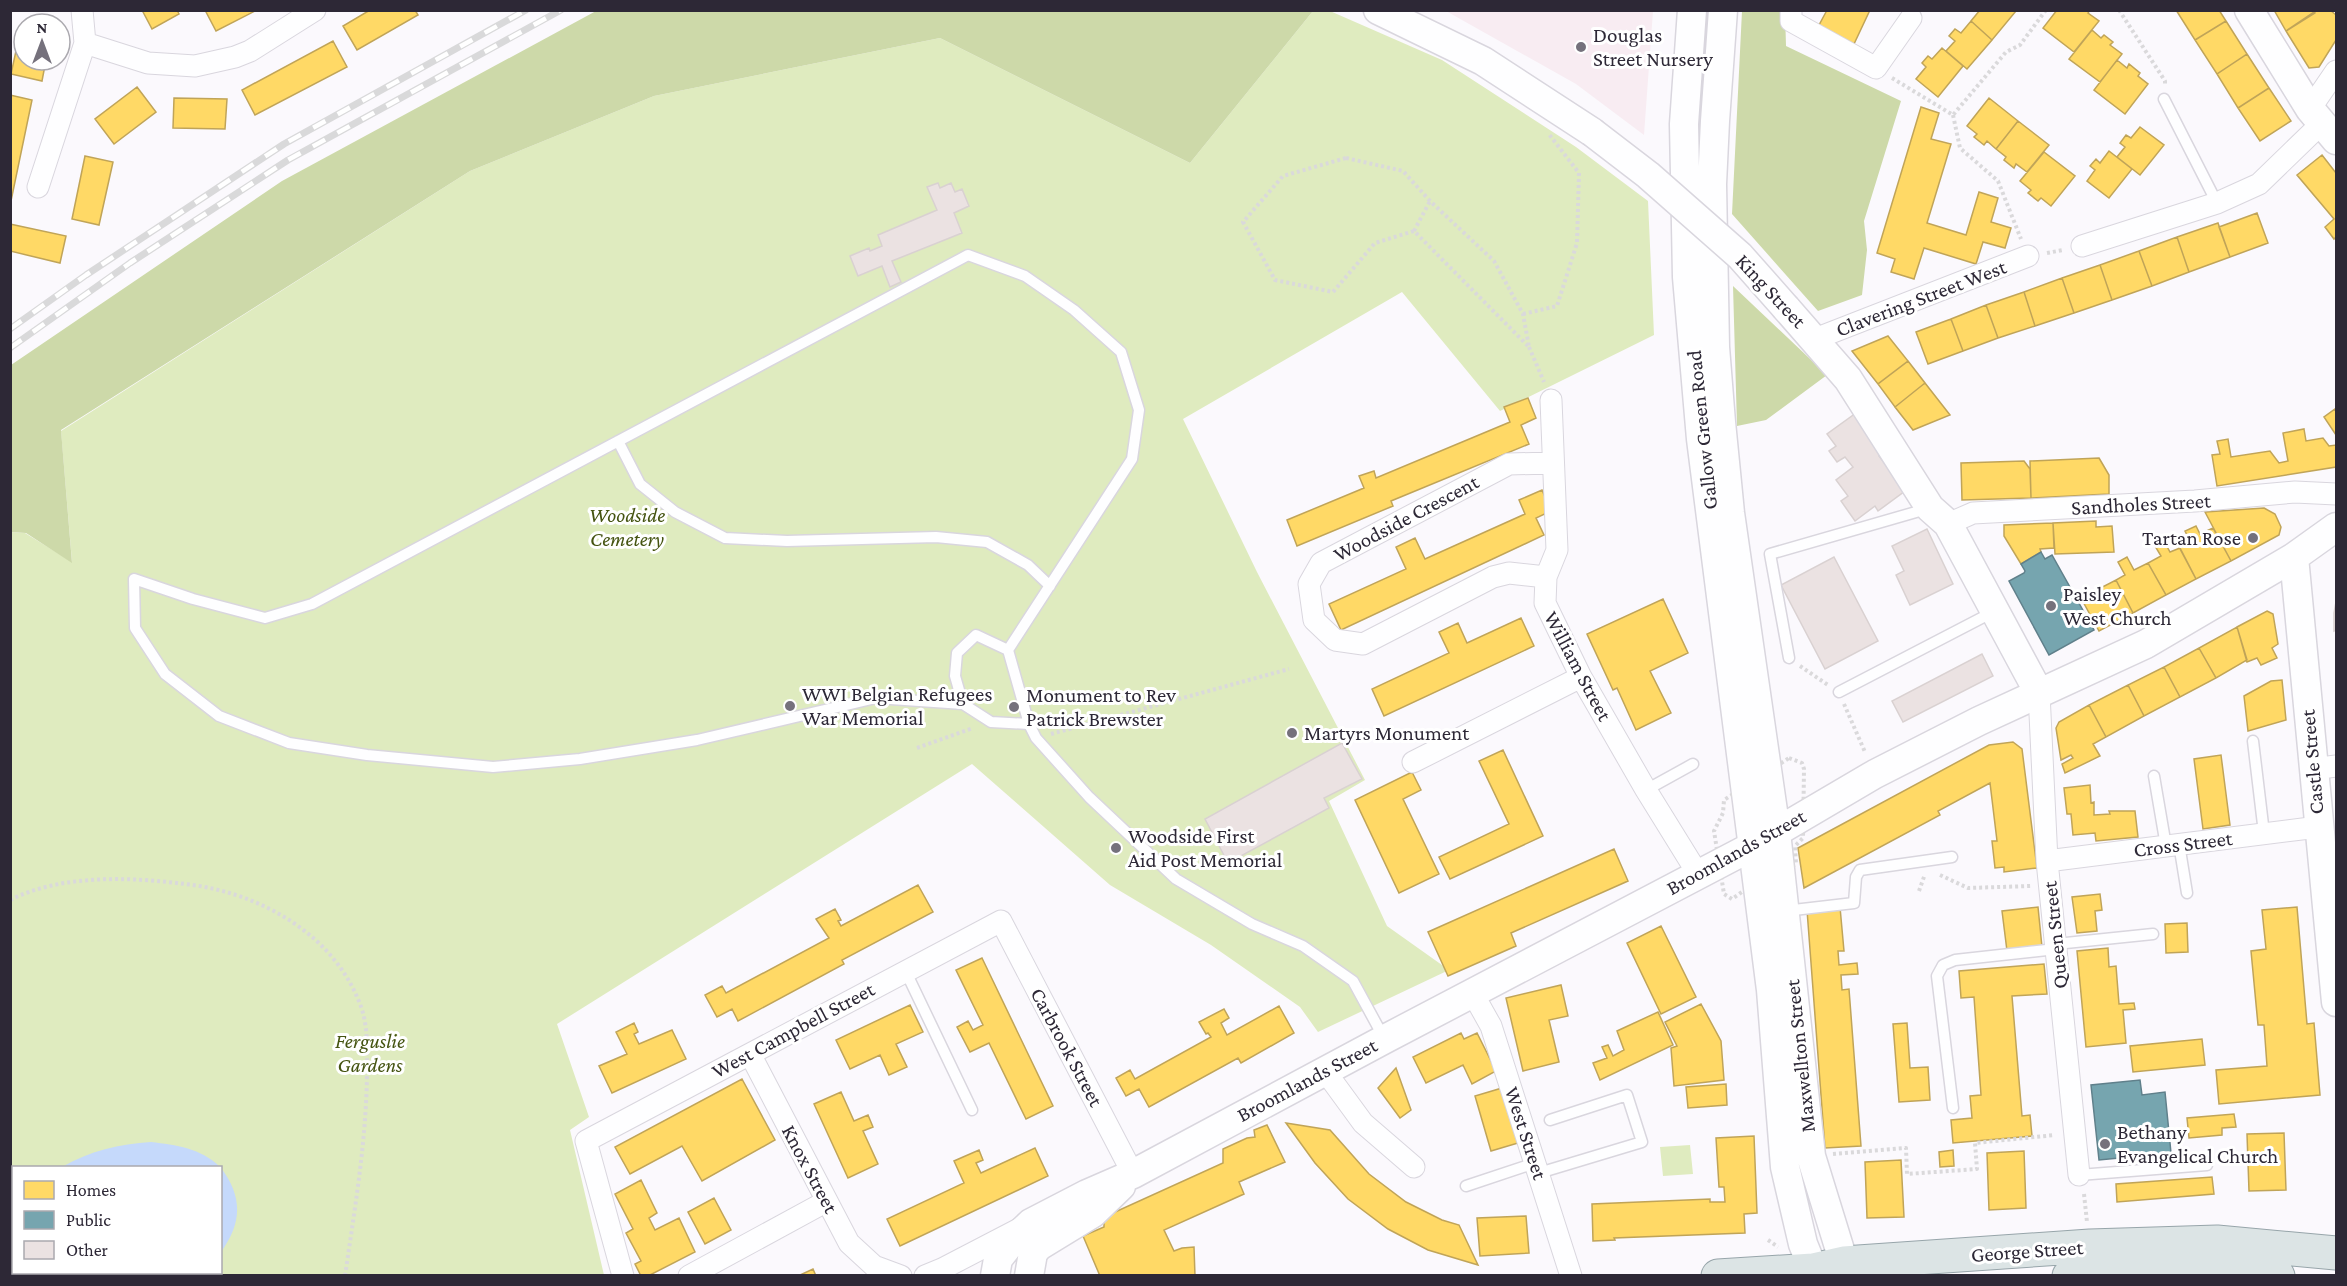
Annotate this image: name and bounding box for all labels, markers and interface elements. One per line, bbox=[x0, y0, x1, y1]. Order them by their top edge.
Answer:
north arrow bbox=[12, 12, 72, 72]
text: N bbox=[37, 19, 48, 36]
place label: Douglas Street Nursery bbox=[1593, 23, 1713, 71]
marker: Douglas Street Nursery bbox=[1574, 40, 1588, 54]
street label: King Street bbox=[1731, 249, 1812, 334]
street label: Clavering Street West bbox=[1832, 254, 2011, 342]
street label: Gallow Green Road bbox=[1682, 349, 1722, 511]
street label: Woodside Crescent bbox=[1329, 469, 1484, 566]
street label: Sandholes Street bbox=[2071, 488, 2212, 520]
park label: Woodside Cemetery bbox=[589, 503, 665, 551]
place label: Tartan Rose bbox=[2142, 526, 2241, 550]
marker: Tartan Rose bbox=[2246, 531, 2260, 545]
place label: Paisley West Church bbox=[2063, 582, 2171, 630]
marker: Paisley West Church bbox=[2044, 599, 2058, 613]
street label: William Street bbox=[1539, 607, 1617, 726]
place label: WWI Belgian Refugees War Memorial bbox=[802, 682, 992, 730]
place label: Monument to Rev Patrick Brewster bbox=[1026, 683, 1176, 731]
marker: WWI Belgian Refugees War Memorial bbox=[783, 699, 797, 713]
marker: Monument to Rev Patrick Brewster bbox=[1007, 700, 1021, 714]
street label: Castle Street bbox=[2295, 708, 2329, 815]
place label: Martyrs Monument bbox=[1304, 721, 1470, 745]
marker: Martyrs Monument bbox=[1285, 726, 1299, 740]
street label: Broomlands Street bbox=[1662, 803, 1811, 900]
place label: Woodside First Aid Post Memorial bbox=[1128, 824, 1282, 872]
street label: Cross Street bbox=[2132, 826, 2235, 862]
marker: Woodside First Aid Post Memorial bbox=[1109, 841, 1123, 855]
street label: Queen Street bbox=[2037, 879, 2073, 990]
street label: West Campbell Street bbox=[708, 976, 879, 1083]
street label: Maxwellton Street bbox=[1780, 977, 1820, 1134]
street label: Carbrook Street bbox=[1026, 983, 1109, 1111]
park label: Ferguslie Gardens bbox=[335, 1029, 405, 1077]
street label: Broomlands Street bbox=[1233, 1032, 1382, 1127]
street label: West Street bbox=[1500, 1084, 1553, 1183]
place label: Bethany Evangelical Church bbox=[2117, 1120, 2278, 1168]
street label: Knox Street bbox=[777, 1121, 844, 1218]
marker: Bethany Evangelical Church bbox=[2098, 1137, 2112, 1151]
legend bbox=[12, 1166, 222, 1274]
text: Homes bbox=[66, 1180, 116, 1200]
text: Public bbox=[66, 1210, 111, 1230]
street label: George Street bbox=[1970, 1235, 2085, 1267]
text: Other bbox=[66, 1240, 109, 1260]

